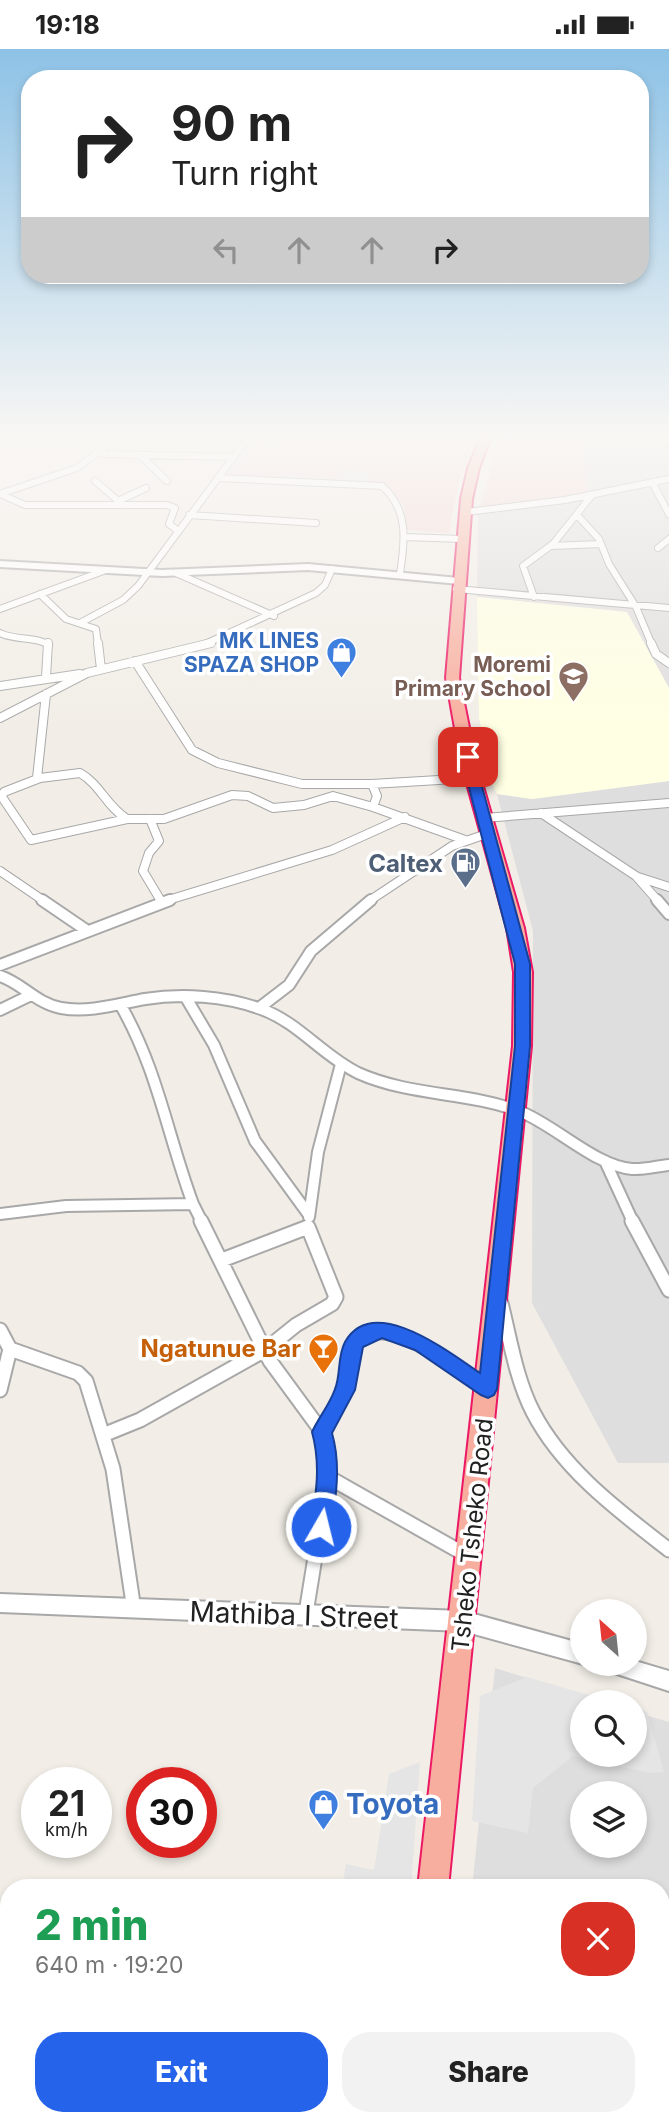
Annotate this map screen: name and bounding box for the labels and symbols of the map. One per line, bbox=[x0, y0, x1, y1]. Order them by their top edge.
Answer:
place label: MK LINES SPAZA SHOP bbox=[184, 628, 319, 677]
shop icon: MK LINES SPAZA SHOP bbox=[325, 635, 359, 679]
place label: Moremi Primary School bbox=[395, 652, 551, 701]
school or university icon: Moremi Primary School bbox=[557, 659, 591, 703]
pin bbox=[438, 727, 498, 787]
fuel station icon: Caltex bbox=[449, 846, 483, 890]
place label: Caltex bbox=[368, 849, 443, 878]
bar icon: Ngatunue Bar bbox=[307, 1331, 341, 1375]
place label: Ngatunue Bar bbox=[140, 1334, 301, 1363]
street label: Tsheko Tsheko Road bbox=[445, 1417, 499, 1653]
position arrow bbox=[284, 1490, 358, 1564]
street label: Mathiba I Street bbox=[189, 1594, 399, 1636]
north arrow bbox=[570, 1599, 648, 1677]
speed limit sign: 30 bbox=[126, 1767, 217, 1858]
shop icon: Toyota bbox=[306, 1787, 340, 1831]
place label: Toyota bbox=[346, 1787, 439, 1821]

